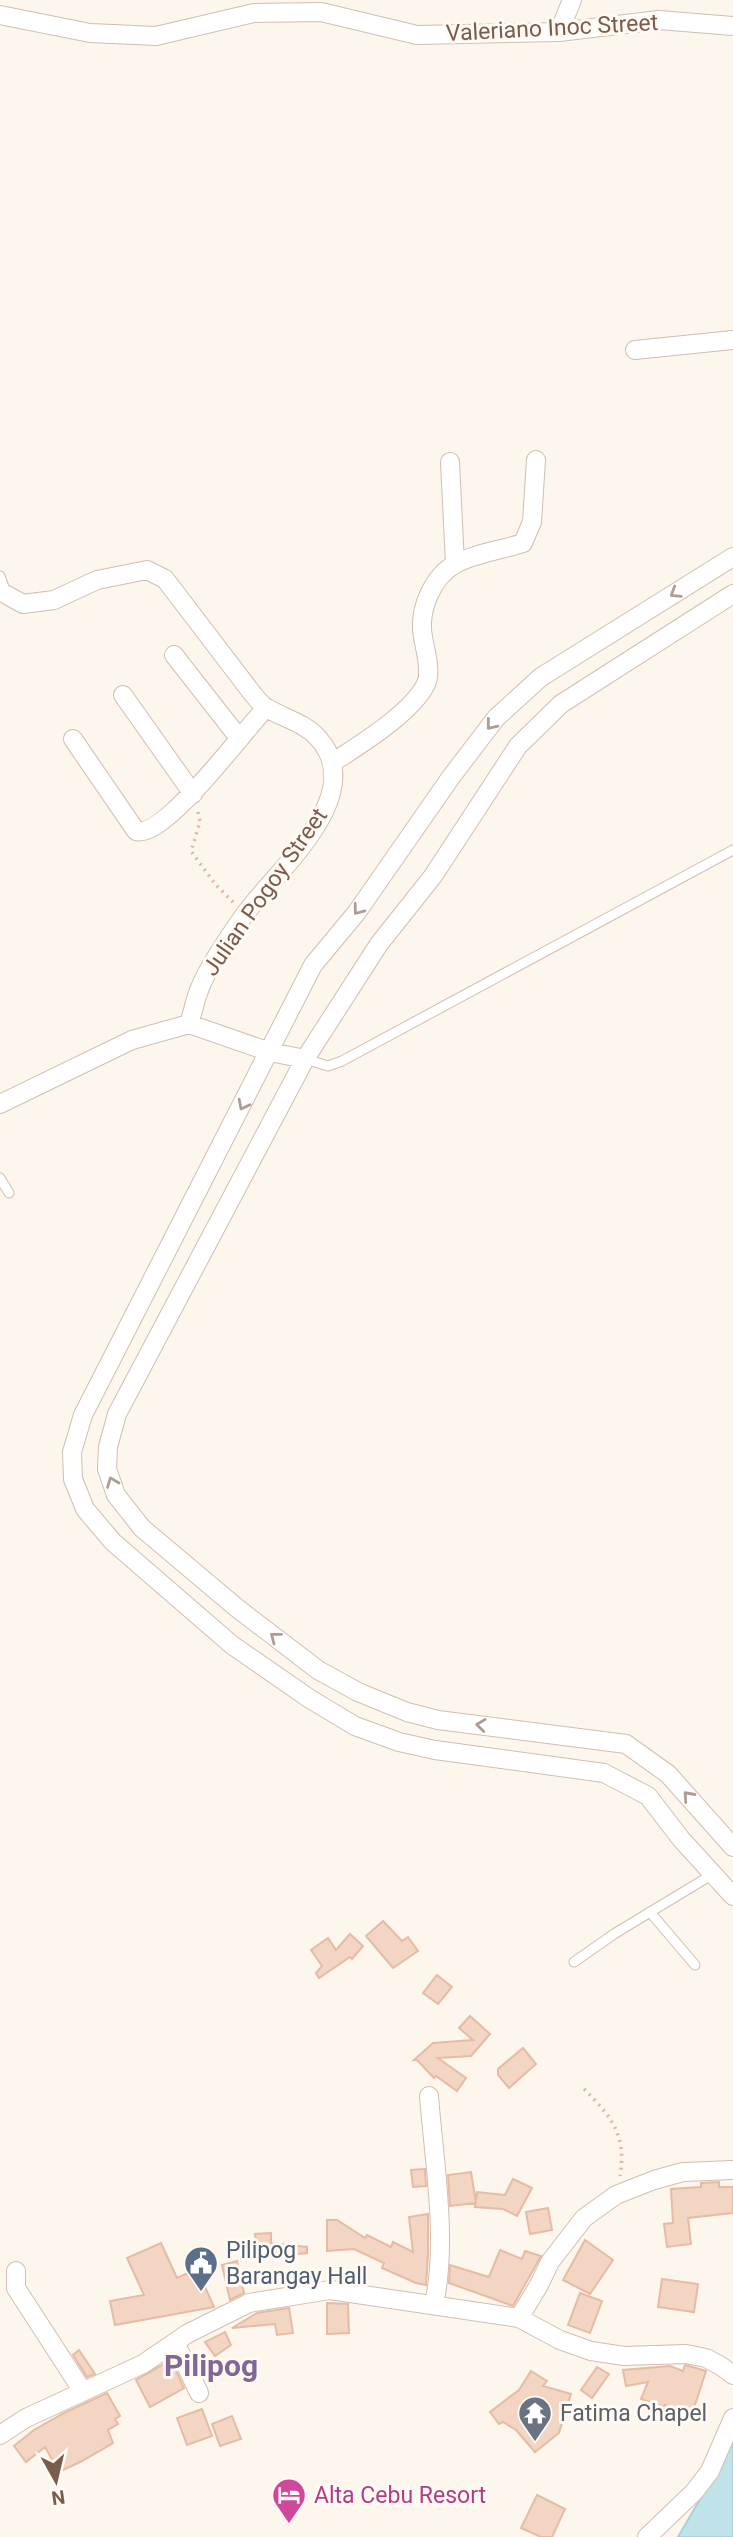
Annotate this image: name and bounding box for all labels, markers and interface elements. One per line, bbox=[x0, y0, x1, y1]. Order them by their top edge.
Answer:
street label: Valeriano Inoc Street bbox=[445, 9, 659, 47]
one-way arrow bbox=[670, 585, 683, 598]
one-way arrow bbox=[486, 717, 499, 729]
street label: Julian Pogoy Street bbox=[197, 803, 333, 981]
one-way arrow bbox=[354, 902, 367, 914]
one-way arrow bbox=[238, 1097, 252, 1110]
one-way arrow bbox=[106, 1477, 120, 1489]
one-way arrow bbox=[270, 1633, 283, 1646]
one-way arrow bbox=[475, 1718, 486, 1733]
one-way arrow bbox=[684, 1791, 696, 1804]
place label: Pilipog Barangay Hall bbox=[226, 2237, 367, 2290]
public building icon: Pilipog Barangay Hall bbox=[182, 2244, 220, 2293]
district label: Pilipog bbox=[164, 2348, 258, 2383]
temple icon: Fatima Chapel bbox=[516, 2394, 554, 2443]
place label: Fatima Chapel bbox=[560, 2400, 707, 2427]
north arrow bbox=[21, 2446, 91, 2516]
hotel icon: Alta Cebu Resort bbox=[270, 2476, 308, 2525]
place label: Alta Cebu Resort bbox=[314, 2482, 486, 2509]
text: N bbox=[50, 2485, 67, 2510]

